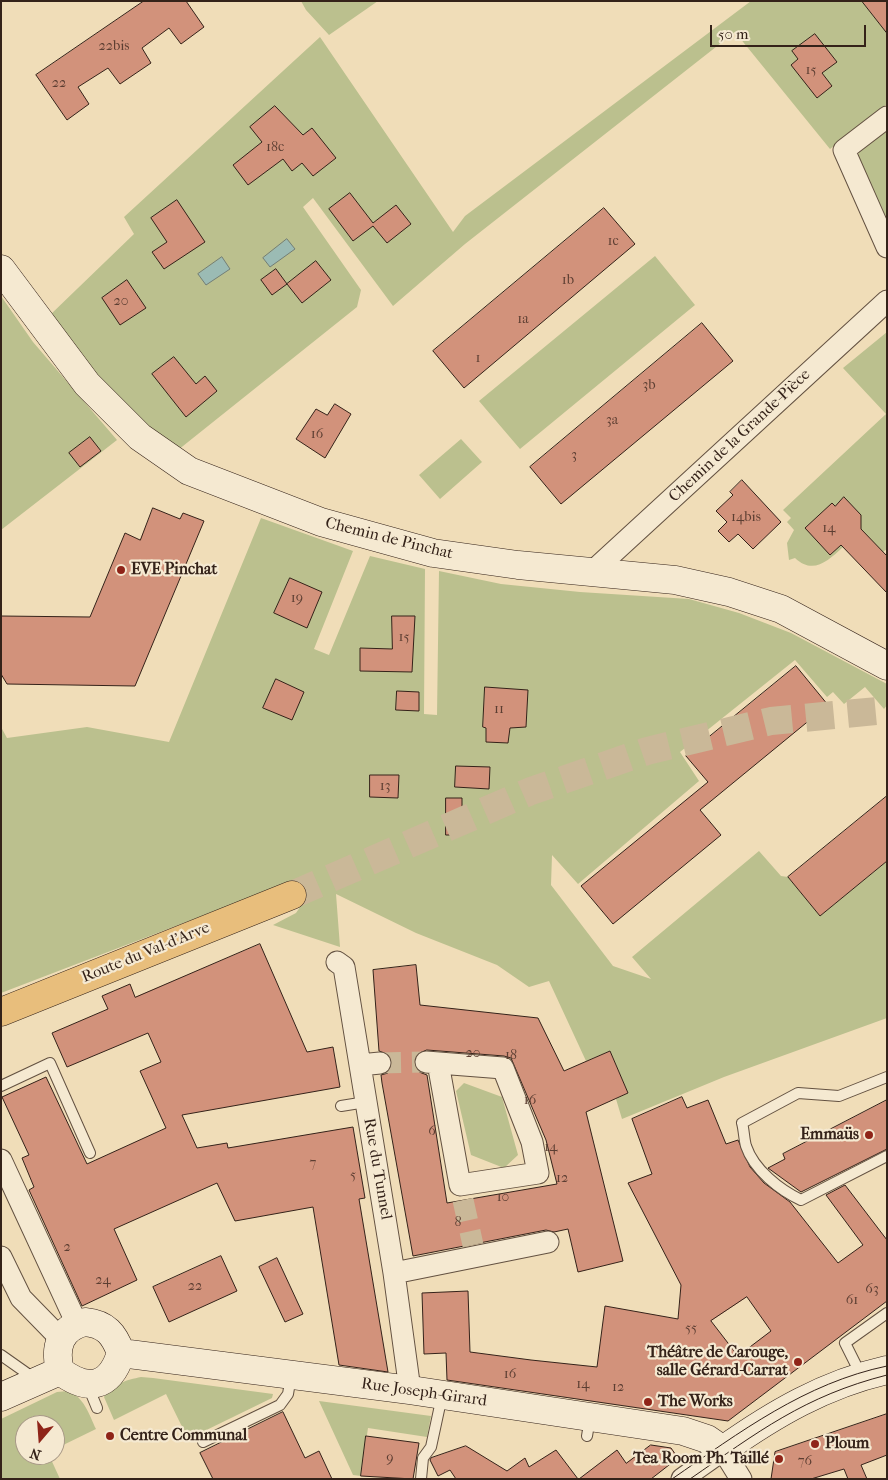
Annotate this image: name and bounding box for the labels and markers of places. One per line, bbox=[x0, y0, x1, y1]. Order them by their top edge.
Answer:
place label: EVE Pinchat bbox=[131, 560, 217, 580]
marker: EVE Pinchat bbox=[115, 564, 127, 576]
place label: Emmaüs bbox=[800, 1125, 859, 1145]
marker: Emmaüs bbox=[863, 1129, 875, 1141]
place label: Théâtre de Carouge, salle Gérard-Carrat bbox=[647, 1343, 788, 1381]
marker: Théâtre de Carouge, salle Gérard-Carrat bbox=[792, 1356, 804, 1368]
place label: The Works bbox=[658, 1392, 733, 1412]
marker: The Works bbox=[642, 1396, 654, 1408]
place label: Centre Communal bbox=[120, 1426, 247, 1446]
marker: Centre Communal bbox=[104, 1430, 116, 1442]
place label: Ploum bbox=[825, 1434, 869, 1454]
marker: Ploum bbox=[809, 1438, 821, 1450]
place label: Tea Room Ph. Taillé bbox=[633, 1449, 769, 1469]
marker: Tea Room Ph. Taillé bbox=[773, 1453, 785, 1465]

